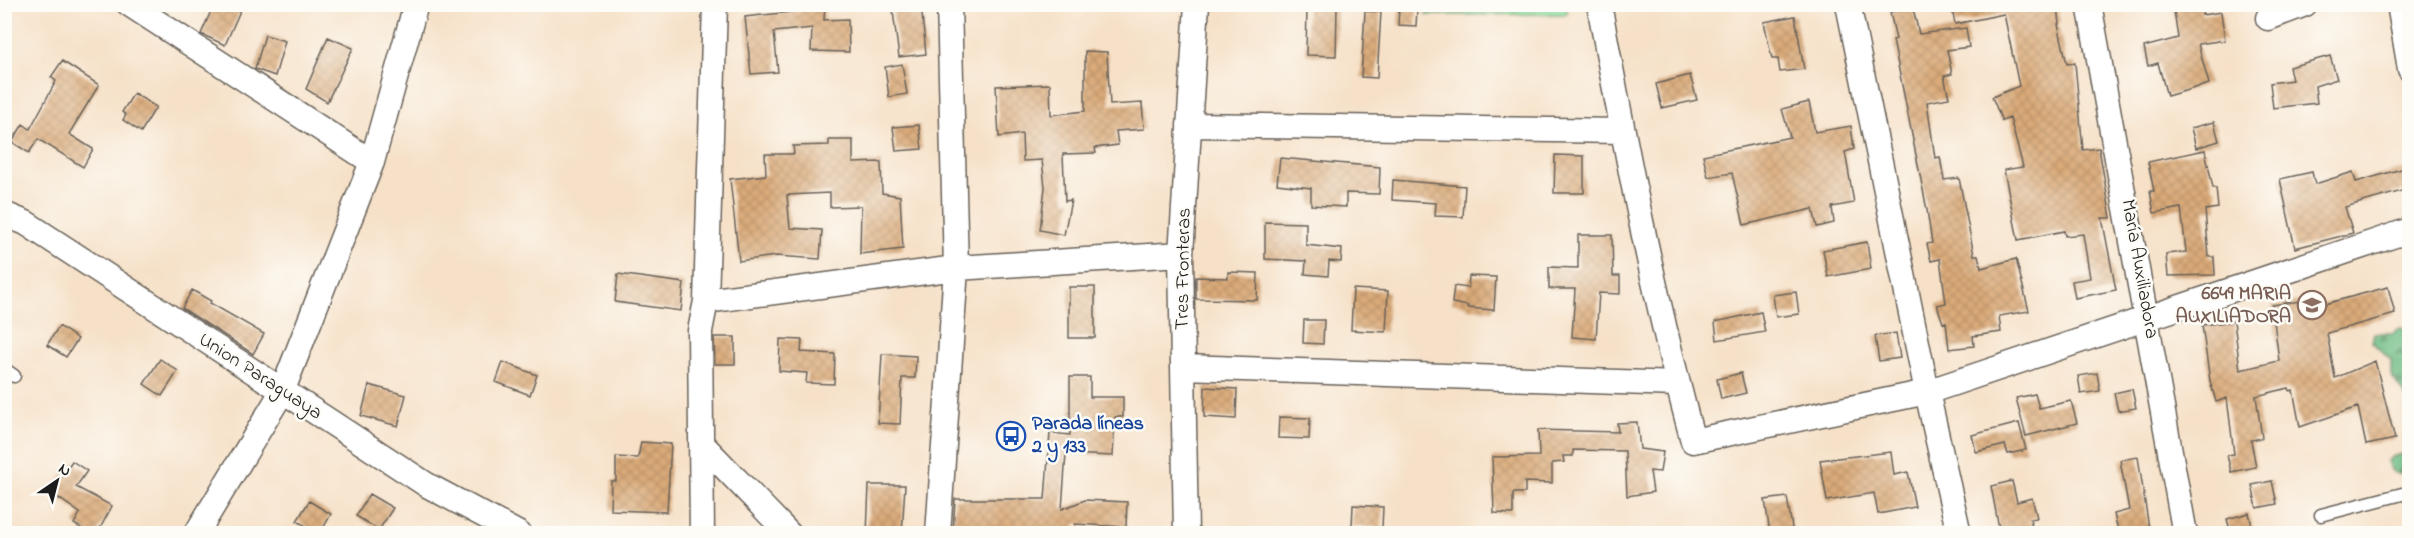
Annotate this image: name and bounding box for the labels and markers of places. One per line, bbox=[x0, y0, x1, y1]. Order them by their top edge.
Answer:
place label: 6649 MARIA AUXILIADORA bbox=[2175, 280, 2291, 332]
school or university icon: 6649 MARIA AUXILIADORA bbox=[2296, 289, 2328, 321]
place label: Parada líneas 2 y 133 bbox=[1031, 410, 1144, 463]
bus stop icon: Parada líneas 2 y 133 bbox=[995, 420, 1027, 452]

